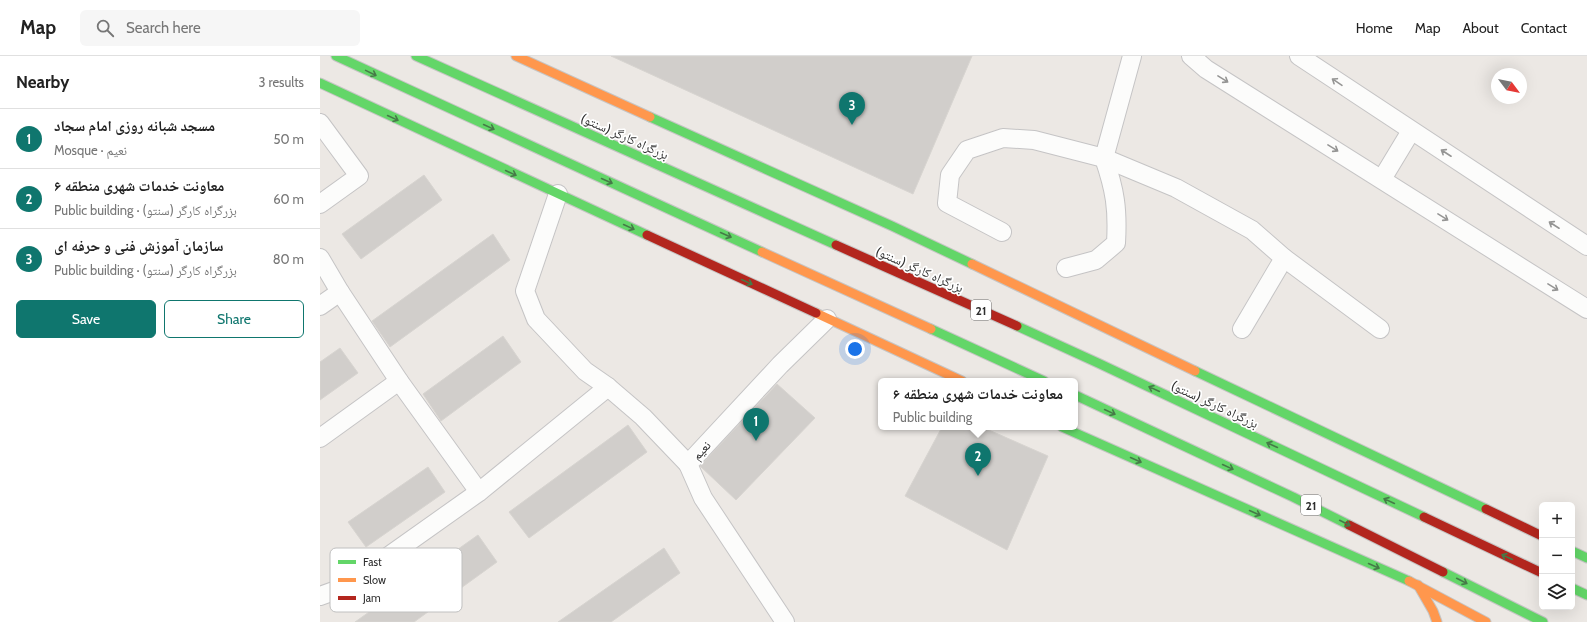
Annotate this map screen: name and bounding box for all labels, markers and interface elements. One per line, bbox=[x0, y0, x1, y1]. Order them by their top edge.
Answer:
search box bbox=[80, 10, 360, 46]
text: Map bbox=[20, 16, 56, 39]
icon: search bbox=[94, 17, 116, 39]
text: Search here bbox=[126, 19, 201, 37]
text: Home bbox=[1356, 19, 1393, 37]
text: Map bbox=[1415, 19, 1440, 37]
text: About bbox=[1462, 19, 1499, 37]
text: Contact bbox=[1521, 19, 1567, 37]
north arrow bbox=[1491, 68, 1527, 104]
one-way arrow bbox=[365, 70, 377, 77]
text: Nearby bbox=[16, 72, 69, 92]
text: 3 results bbox=[258, 74, 304, 90]
one-way arrow bbox=[1217, 75, 1228, 84]
one-way arrow bbox=[1331, 77, 1343, 85]
pin: 3 bbox=[839, 92, 865, 125]
street label: بزرگراه کارگر (سنتو) bbox=[578, 110, 671, 163]
one-way arrow bbox=[387, 115, 399, 122]
text: مسجد شبانه روزی امام سجاد bbox=[54, 117, 215, 135]
one-way arrow bbox=[483, 124, 495, 131]
text: 1 bbox=[27, 131, 31, 147]
text: 50 m bbox=[274, 131, 304, 147]
text: Mosque · نعیم bbox=[54, 142, 127, 158]
one-way arrow bbox=[1327, 145, 1339, 153]
one-way arrow bbox=[1441, 149, 1452, 157]
one-way arrow bbox=[505, 170, 517, 177]
text: معاونت خدمات شهری منطقه ۶ bbox=[54, 177, 224, 195]
one-way arrow bbox=[601, 178, 613, 185]
text: 2 bbox=[26, 191, 32, 207]
text: 60 m bbox=[273, 191, 304, 207]
text: Public building · بزرگراه کارگر (سنتو) bbox=[54, 202, 237, 218]
one-way arrow bbox=[1437, 213, 1448, 221]
one-way arrow bbox=[1549, 220, 1560, 229]
one-way arrow bbox=[623, 224, 635, 231]
one-way arrow bbox=[719, 232, 731, 239]
text: سازمان آموزش فنی و حرفه ای bbox=[54, 237, 224, 255]
street label: بزرگراه کارگر (سنتو) bbox=[873, 243, 966, 296]
text: 3 bbox=[25, 251, 33, 267]
text: 80 m bbox=[273, 251, 304, 267]
text: Public building · بزرگراه کارگر (سنتو) bbox=[54, 262, 237, 278]
one-way arrow bbox=[741, 279, 753, 286]
one-way arrow bbox=[1547, 283, 1558, 291]
button: Save bbox=[16, 300, 156, 338]
button: Share bbox=[164, 300, 304, 338]
road number: 21 bbox=[971, 300, 991, 320]
your location bbox=[845, 339, 865, 359]
street label: بزرگراه کارگر (سنتو) bbox=[1168, 377, 1261, 432]
popup bbox=[878, 378, 1078, 430]
text: معاونت خدمات شهری منطقه ۶ bbox=[893, 385, 1063, 403]
one-way arrow bbox=[1149, 385, 1161, 392]
pin: 1 bbox=[743, 408, 769, 441]
text: Public building bbox=[893, 409, 972, 425]
one-way arrow bbox=[1104, 409, 1116, 416]
street label: نعیم bbox=[688, 437, 715, 464]
one-way arrow bbox=[1266, 441, 1278, 448]
pin: 2 bbox=[965, 443, 991, 476]
one-way arrow bbox=[1130, 457, 1142, 464]
one-way arrow bbox=[1222, 464, 1234, 471]
road number: 21 bbox=[1301, 495, 1321, 515]
one-way arrow bbox=[1384, 497, 1396, 504]
map controls bbox=[1539, 502, 1575, 610]
button: + bbox=[1539, 502, 1575, 538]
one-way arrow bbox=[1248, 510, 1260, 517]
one-way arrow bbox=[1339, 520, 1351, 527]
button: − bbox=[1539, 538, 1575, 574]
legend bbox=[330, 548, 462, 612]
one-way arrow bbox=[1501, 553, 1513, 560]
text: Fast bbox=[363, 555, 382, 569]
one-way arrow bbox=[1367, 563, 1379, 570]
text: Slow bbox=[363, 573, 386, 587]
button: layers bbox=[1539, 574, 1575, 610]
one-way arrow bbox=[1455, 578, 1467, 585]
text: Jam bbox=[362, 591, 381, 605]

